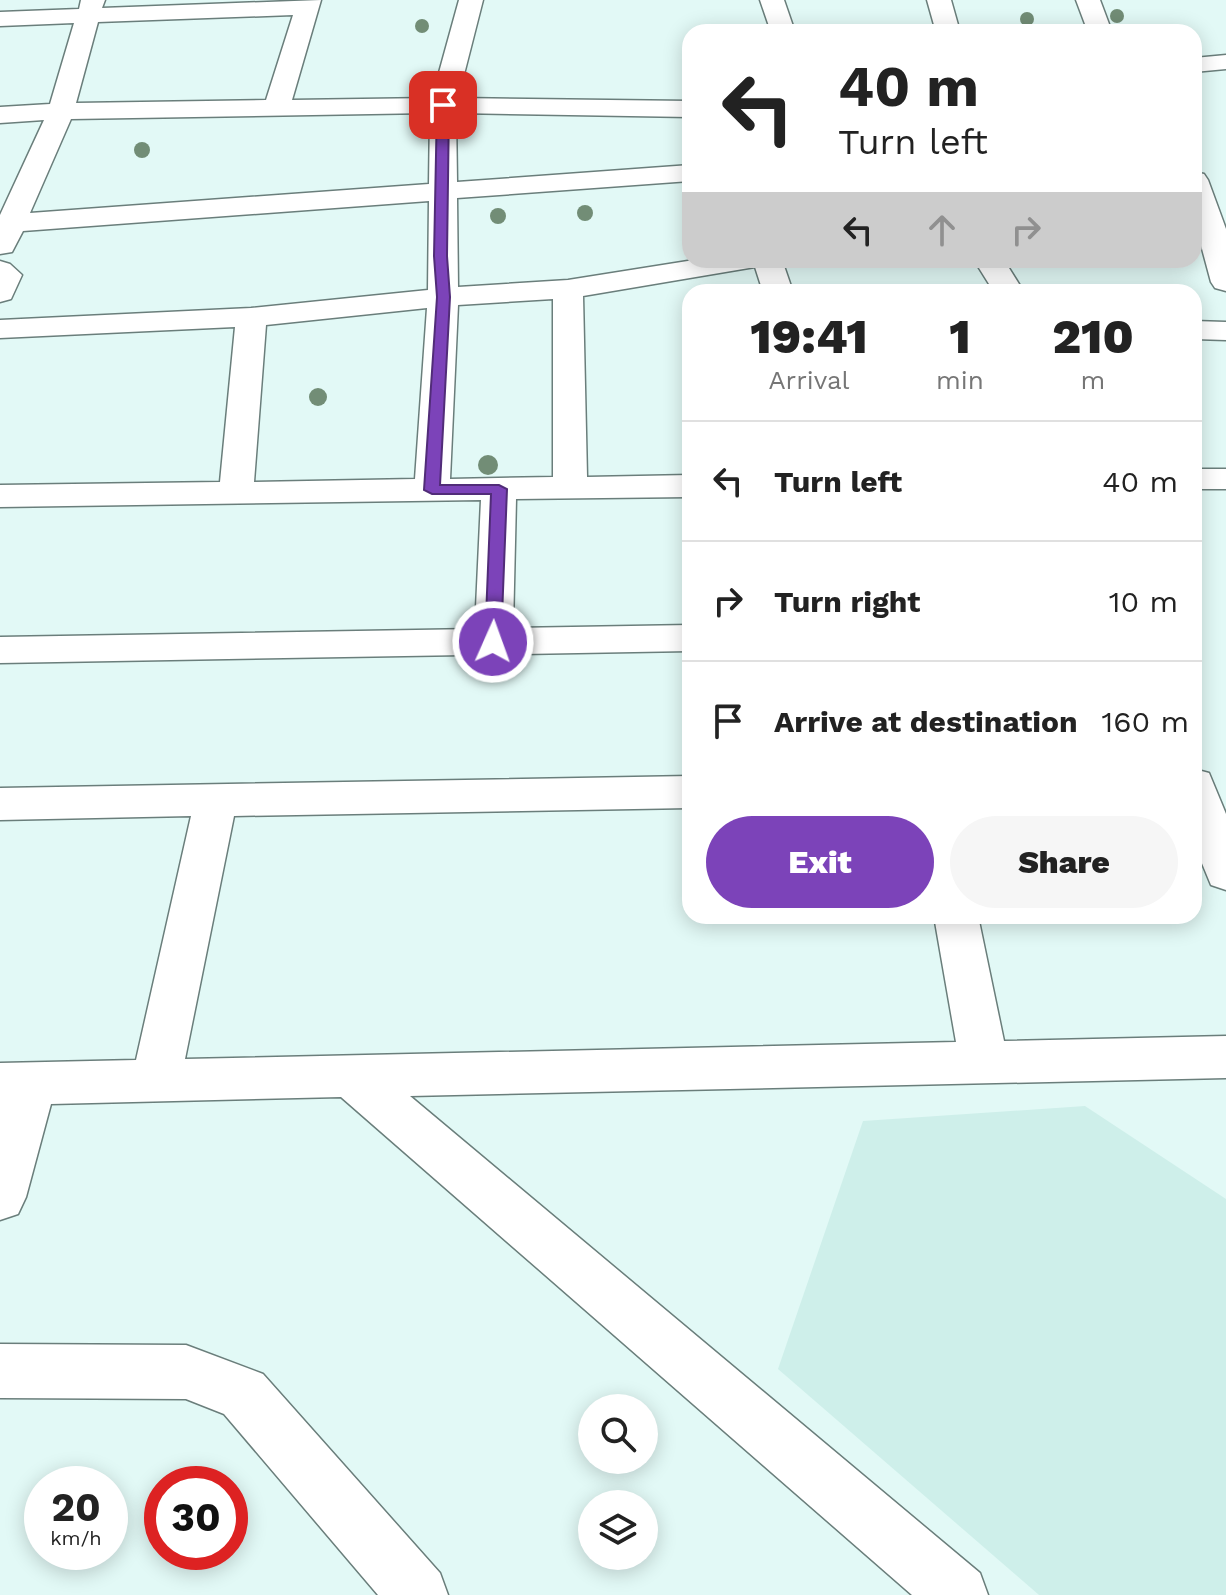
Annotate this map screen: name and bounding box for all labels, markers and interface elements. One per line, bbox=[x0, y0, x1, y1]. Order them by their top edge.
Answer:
text: 40 m bbox=[838, 54, 979, 120]
icon: left bbox=[706, 56, 810, 160]
pin bbox=[409, 71, 477, 139]
icon: arrive bbox=[421, 83, 465, 127]
text: Turn left bbox=[838, 121, 988, 163]
icon: left bbox=[836, 208, 880, 252]
icon: ahead bbox=[920, 208, 964, 252]
icon: right bbox=[1004, 208, 1048, 252]
text: 19:41 bbox=[750, 308, 868, 365]
text: 1 bbox=[949, 308, 971, 365]
text: 210 bbox=[1052, 308, 1134, 365]
text: Arrival bbox=[768, 365, 850, 395]
text: min bbox=[936, 365, 984, 395]
text: m bbox=[1080, 365, 1105, 395]
icon: left bbox=[706, 459, 750, 503]
text: Turn left bbox=[774, 464, 902, 499]
text: 40 m bbox=[1102, 464, 1178, 499]
icon: right bbox=[706, 579, 750, 623]
text: Turn right bbox=[774, 584, 920, 619]
text: 10 m bbox=[1109, 584, 1178, 619]
position arrow bbox=[451, 600, 535, 684]
icon: arrive bbox=[706, 699, 750, 743]
text: Arrive at destination bbox=[774, 704, 1078, 739]
text: 160 m bbox=[1102, 704, 1189, 739]
button: Exit bbox=[706, 816, 934, 908]
button: Share bbox=[950, 816, 1178, 908]
map controls bbox=[578, 1394, 658, 1570]
button: search bbox=[578, 1394, 658, 1474]
speed limit sign: 30 bbox=[144, 1466, 248, 1570]
text: 20 bbox=[51, 1484, 101, 1531]
button: layers bbox=[578, 1490, 658, 1570]
text: km/h bbox=[50, 1526, 102, 1550]

